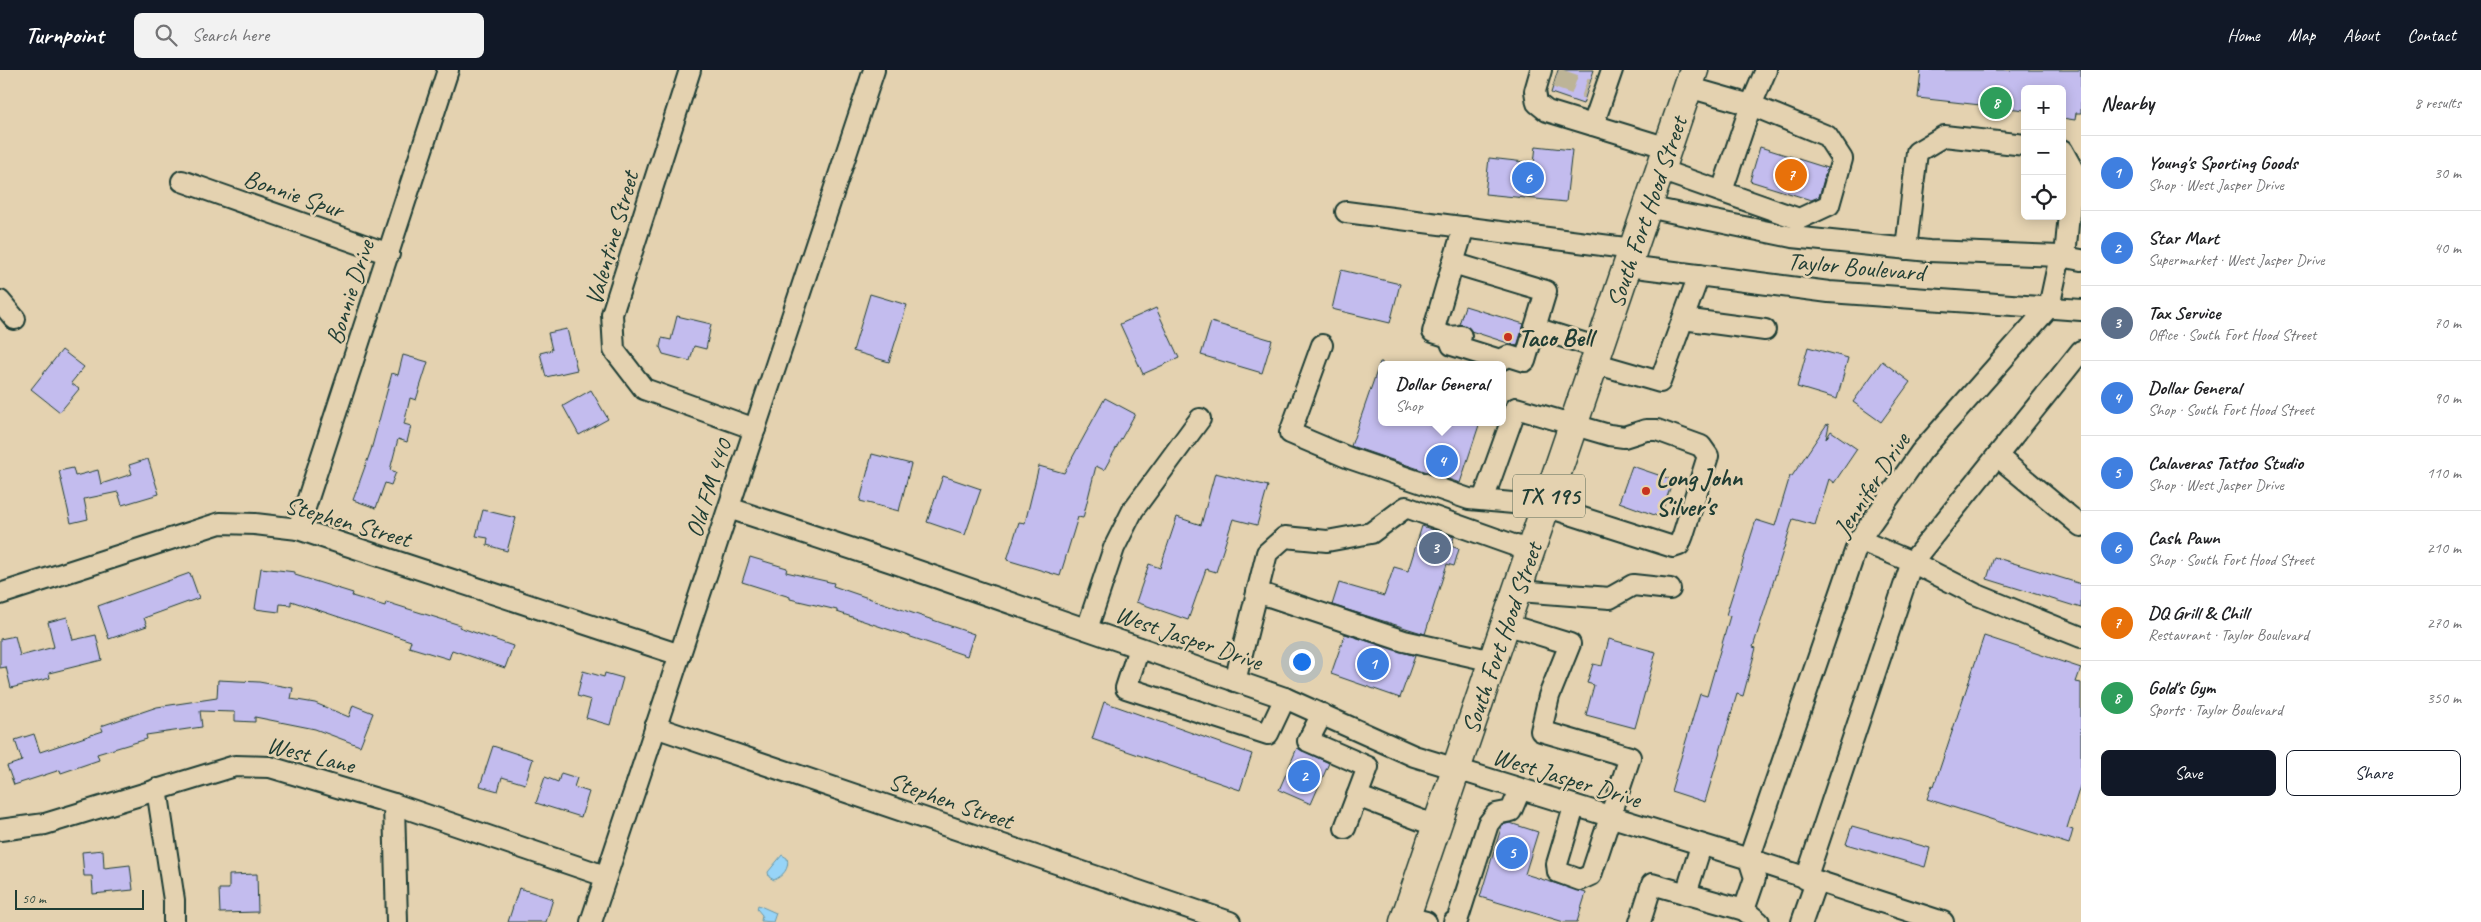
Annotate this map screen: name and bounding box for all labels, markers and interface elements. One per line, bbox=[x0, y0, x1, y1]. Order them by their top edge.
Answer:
search box bbox=[134, 13, 484, 58]
text: Turnpoint bbox=[25, 20, 104, 50]
icon: search bbox=[152, 21, 180, 49]
text: Search here bbox=[192, 23, 269, 47]
text: Home bbox=[2227, 24, 2260, 46]
text: Map bbox=[2288, 24, 2315, 46]
text: About bbox=[2343, 24, 2379, 46]
text: Contact bbox=[2407, 24, 2456, 46]
pin: 8 bbox=[1980, 84, 2012, 122]
map controls bbox=[2021, 85, 2066, 220]
button: + bbox=[2021, 85, 2066, 130]
text: Nearby bbox=[2101, 90, 2154, 116]
text: 8 results bbox=[2414, 93, 2461, 113]
street label: South Fort Hood Street bbox=[1599, 110, 1696, 312]
button: − bbox=[2021, 130, 2066, 175]
text: Young's Sporting Goods bbox=[2148, 151, 2297, 175]
pin: 7 bbox=[1775, 156, 1807, 194]
pin: 6 bbox=[1512, 159, 1544, 197]
street label: Bonnie Spur bbox=[240, 162, 350, 227]
text: 1 bbox=[2113, 163, 2121, 183]
text: 30 m bbox=[2434, 163, 2461, 183]
street label: Valentine Street bbox=[578, 165, 647, 309]
button: locate bbox=[2021, 175, 2066, 220]
text: Shop · West Jasper Drive bbox=[2148, 175, 2284, 195]
text: Star Mart bbox=[2148, 226, 2219, 250]
street label: Bonnie Drive bbox=[318, 234, 382, 349]
text: 2 bbox=[2113, 238, 2121, 258]
text: 40 m bbox=[2434, 238, 2461, 258]
street label: Taylor Boulevard bbox=[1786, 245, 1930, 289]
text: Supermarket · West Jasper Drive bbox=[2148, 250, 2325, 270]
text: Tax Service bbox=[2148, 301, 2220, 325]
text: 3 bbox=[2113, 313, 2121, 333]
text: 70 m bbox=[2434, 313, 2461, 333]
place label: Taco Bell bbox=[1518, 322, 1597, 354]
text: Office · South Fort Hood Street bbox=[2148, 325, 2316, 345]
marker: Taco Bell bbox=[1502, 331, 1514, 343]
popup bbox=[1378, 361, 1506, 426]
text: Dollar General bbox=[1395, 372, 1489, 396]
text: Dollar General bbox=[2148, 376, 2241, 400]
text: 4 bbox=[2113, 388, 2121, 408]
text: 90 m bbox=[2434, 388, 2461, 408]
text: Shop bbox=[1395, 396, 1423, 416]
text: Shop · South Fort Hood Street bbox=[2148, 400, 2314, 420]
street label: Jennifer Drive bbox=[1826, 425, 1918, 543]
street label: Old FM 440 bbox=[678, 433, 740, 542]
pin: 4 bbox=[1426, 442, 1458, 480]
text: Calaveras Tattoo Studio bbox=[2148, 451, 2303, 475]
place label: Long John Silver's bbox=[1656, 462, 1744, 523]
text: 5 bbox=[2114, 463, 2120, 483]
text: 110 m bbox=[2427, 463, 2461, 483]
road number: TX 195 bbox=[1513, 474, 1585, 518]
text: Shop · West Jasper Drive bbox=[2148, 475, 2284, 495]
marker: Long John Silver's bbox=[1640, 485, 1652, 497]
street label: Stephen Street bbox=[281, 489, 417, 556]
text: Cash Pawn bbox=[2148, 526, 2220, 550]
pin: 3 bbox=[1419, 529, 1451, 567]
street label: South Fort Hood Street bbox=[1454, 536, 1551, 738]
text: 6 bbox=[2113, 538, 2121, 558]
text: 210 m bbox=[2427, 538, 2461, 558]
text: Shop · South Fort Hood Street bbox=[2148, 550, 2314, 570]
street label: West Jasper Drive bbox=[1111, 598, 1268, 679]
text: DQ Grill & Chill bbox=[2148, 601, 2249, 625]
text: 7 bbox=[2113, 613, 2121, 633]
text: 270 m bbox=[2427, 613, 2461, 633]
text: Restaurant · Taylor Boulevard bbox=[2148, 625, 2309, 645]
pin: 1 bbox=[1357, 645, 1389, 683]
your location bbox=[1289, 649, 1315, 675]
text: Gold's Gym bbox=[2148, 676, 2215, 700]
text: 8 bbox=[2113, 688, 2121, 708]
text: 350 m bbox=[2427, 688, 2461, 708]
text: Sports · Taylor Boulevard bbox=[2148, 700, 2283, 720]
street label: West Lane bbox=[264, 729, 360, 782]
street label: West Jasper Drive bbox=[1489, 740, 1646, 816]
button: Save bbox=[2101, 750, 2276, 796]
button: Share bbox=[2286, 750, 2461, 796]
pin: 2 bbox=[1288, 757, 1320, 795]
street label: Stephen Street bbox=[884, 765, 1020, 838]
pin: 5 bbox=[1496, 834, 1528, 872]
scale bar bbox=[15, 887, 144, 910]
text: 50 m bbox=[22, 890, 46, 907]

